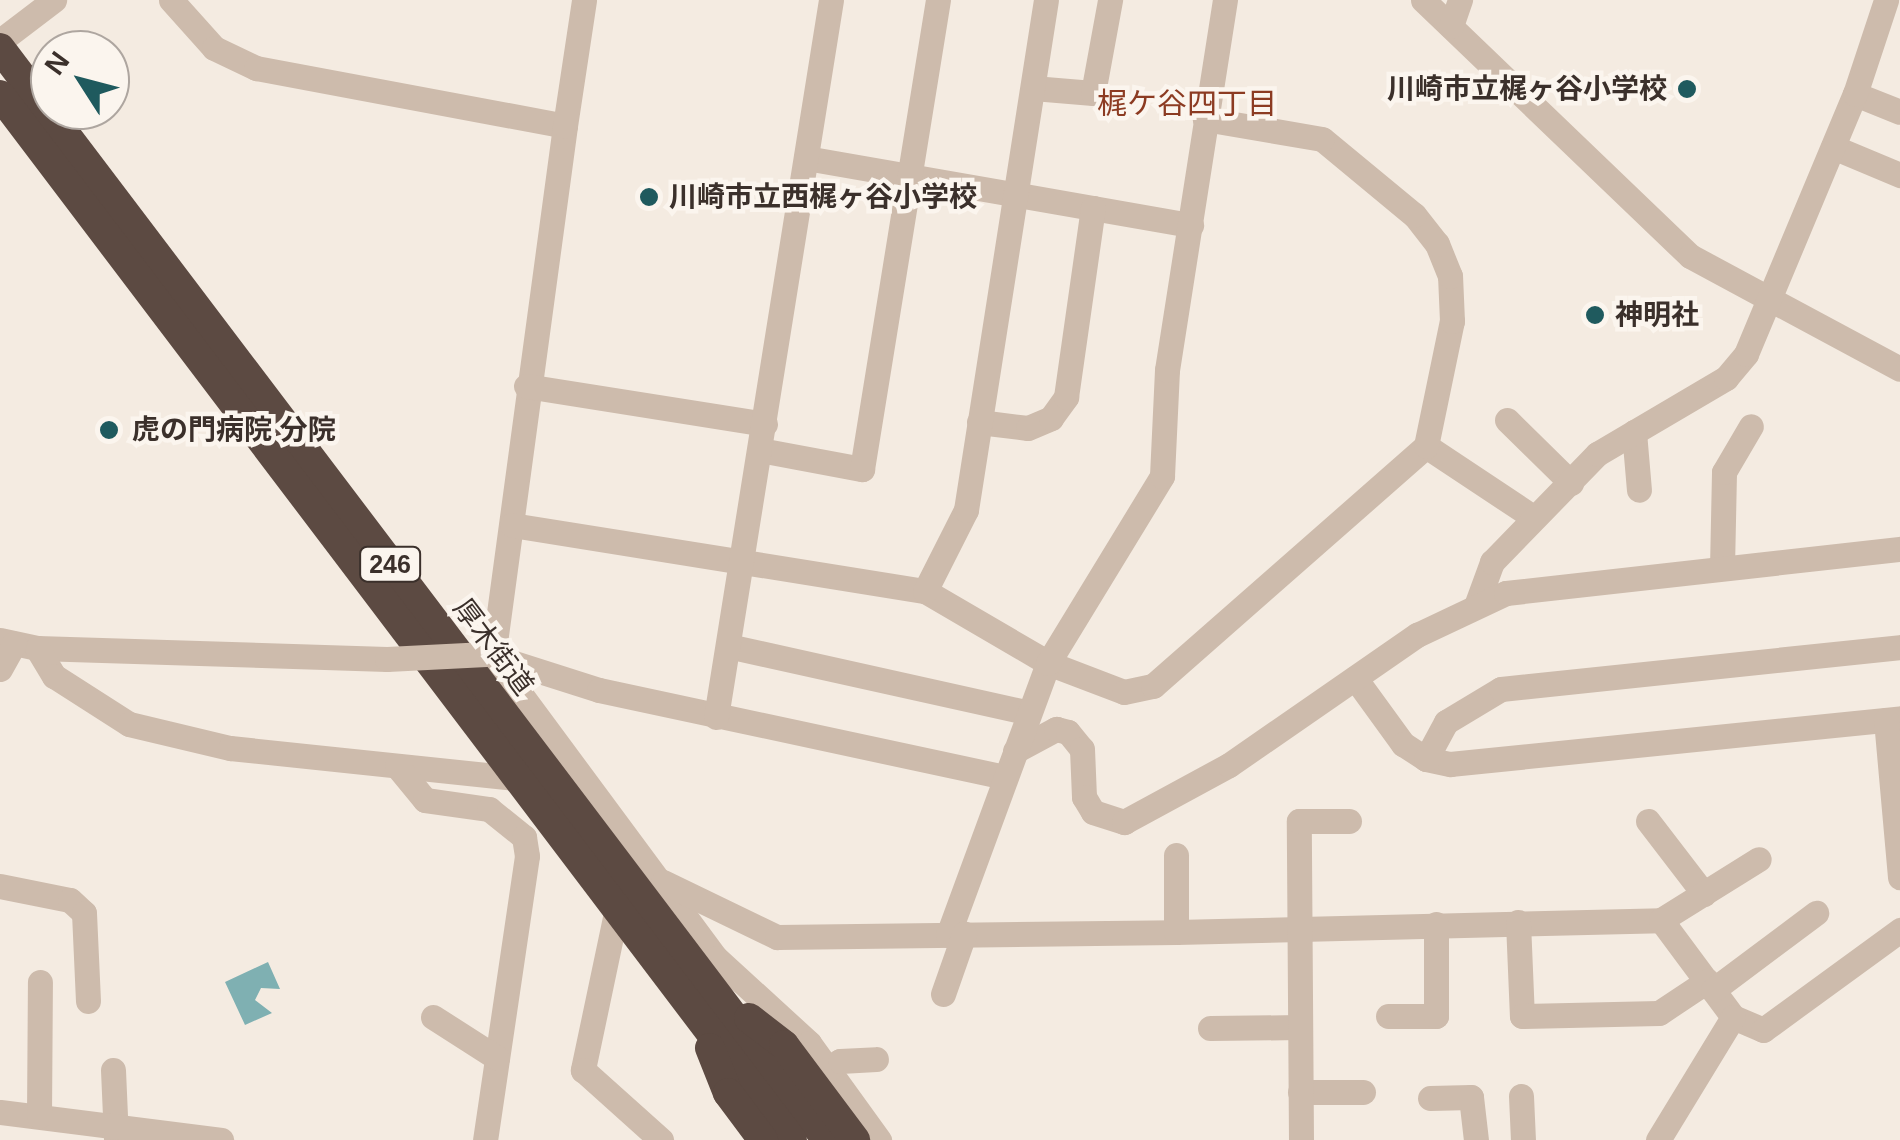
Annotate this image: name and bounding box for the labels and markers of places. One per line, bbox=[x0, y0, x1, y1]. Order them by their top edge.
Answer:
place label: 川崎市立梶ヶ谷小学校 bbox=[1387, 72, 1667, 106]
marker: 川崎市立梶ヶ谷小学校 bbox=[1676, 78, 1698, 100]
place label: 川崎市立西梶ヶ谷小学校 bbox=[669, 180, 977, 214]
marker: 川崎市立西梶ヶ谷小学校 bbox=[638, 186, 660, 208]
place label: 神明社 bbox=[1615, 298, 1699, 332]
marker: 神明社 bbox=[1584, 304, 1606, 326]
place label: 虎の門病院 分院 bbox=[132, 413, 336, 447]
marker: 虎の門病院 分院 bbox=[96, 417, 122, 443]

